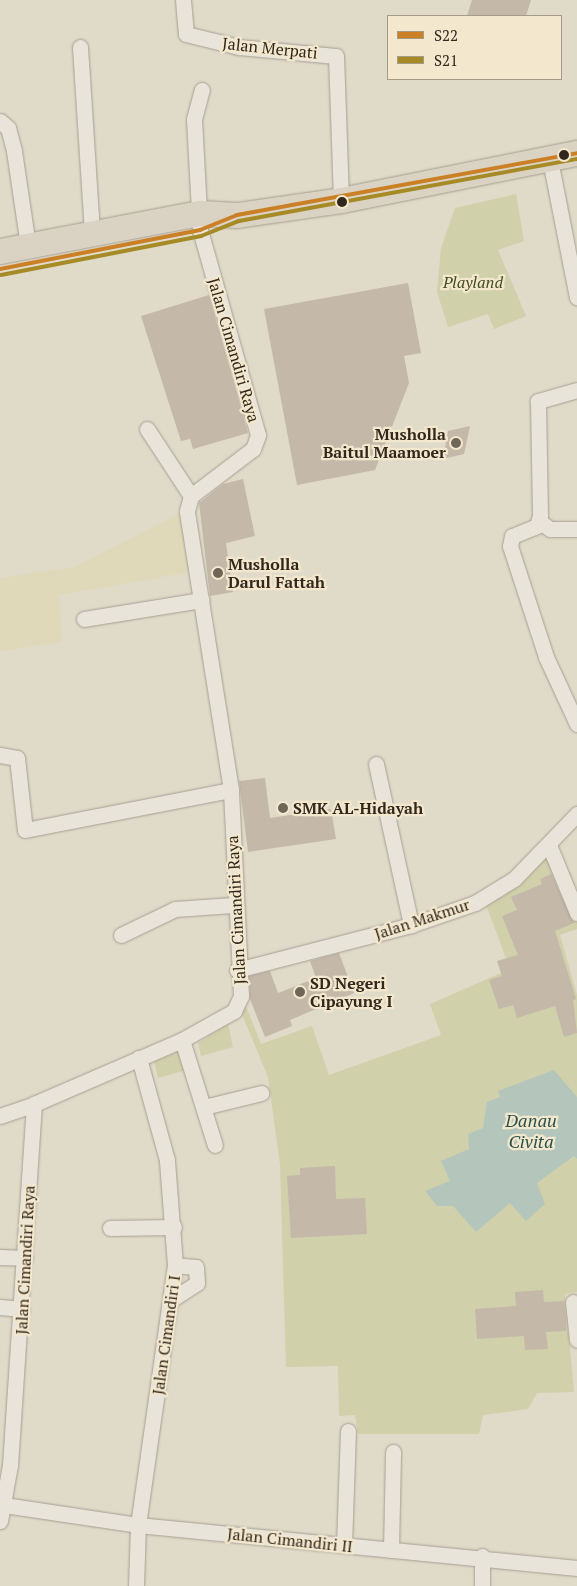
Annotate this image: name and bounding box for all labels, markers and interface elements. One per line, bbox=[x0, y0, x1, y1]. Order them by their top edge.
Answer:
legend bbox=[387, 15, 562, 80]
text: S22 bbox=[434, 25, 458, 45]
street label: Jalan Merpati bbox=[221, 33, 319, 63]
text: S21 bbox=[434, 50, 458, 70]
unlabelled marker bbox=[559, 150, 569, 160]
unlabelled marker bbox=[337, 197, 347, 207]
park label: Playland bbox=[443, 272, 503, 292]
street label: Jalan Cimandiri Raya bbox=[204, 276, 264, 424]
place label: Musholla Baitul Maamoer bbox=[323, 424, 446, 462]
marker: Musholla Baitul Maamoer bbox=[450, 437, 462, 449]
place label: Musholla Darul Fattah bbox=[228, 554, 325, 592]
marker: Musholla Darul Fattah bbox=[212, 567, 224, 579]
place label: SMK AL-Hidayah bbox=[293, 798, 423, 818]
marker: SMK AL-Hidayah bbox=[277, 802, 289, 814]
street label: Jalan Cimandiri Raya bbox=[223, 835, 249, 985]
street label: Jalan Makmur bbox=[372, 895, 472, 943]
place label: SD Negeri Cipayung I bbox=[310, 973, 392, 1011]
marker: SD Negeri Cipayung I bbox=[294, 986, 306, 998]
water label: Danau Civita bbox=[505, 1110, 557, 1152]
street label: Jalan Cimandiri Raya bbox=[12, 1185, 38, 1335]
street label: Jalan Cimandiri I bbox=[148, 1274, 184, 1396]
street label: Jalan Cimandiri II bbox=[226, 1524, 354, 1556]

